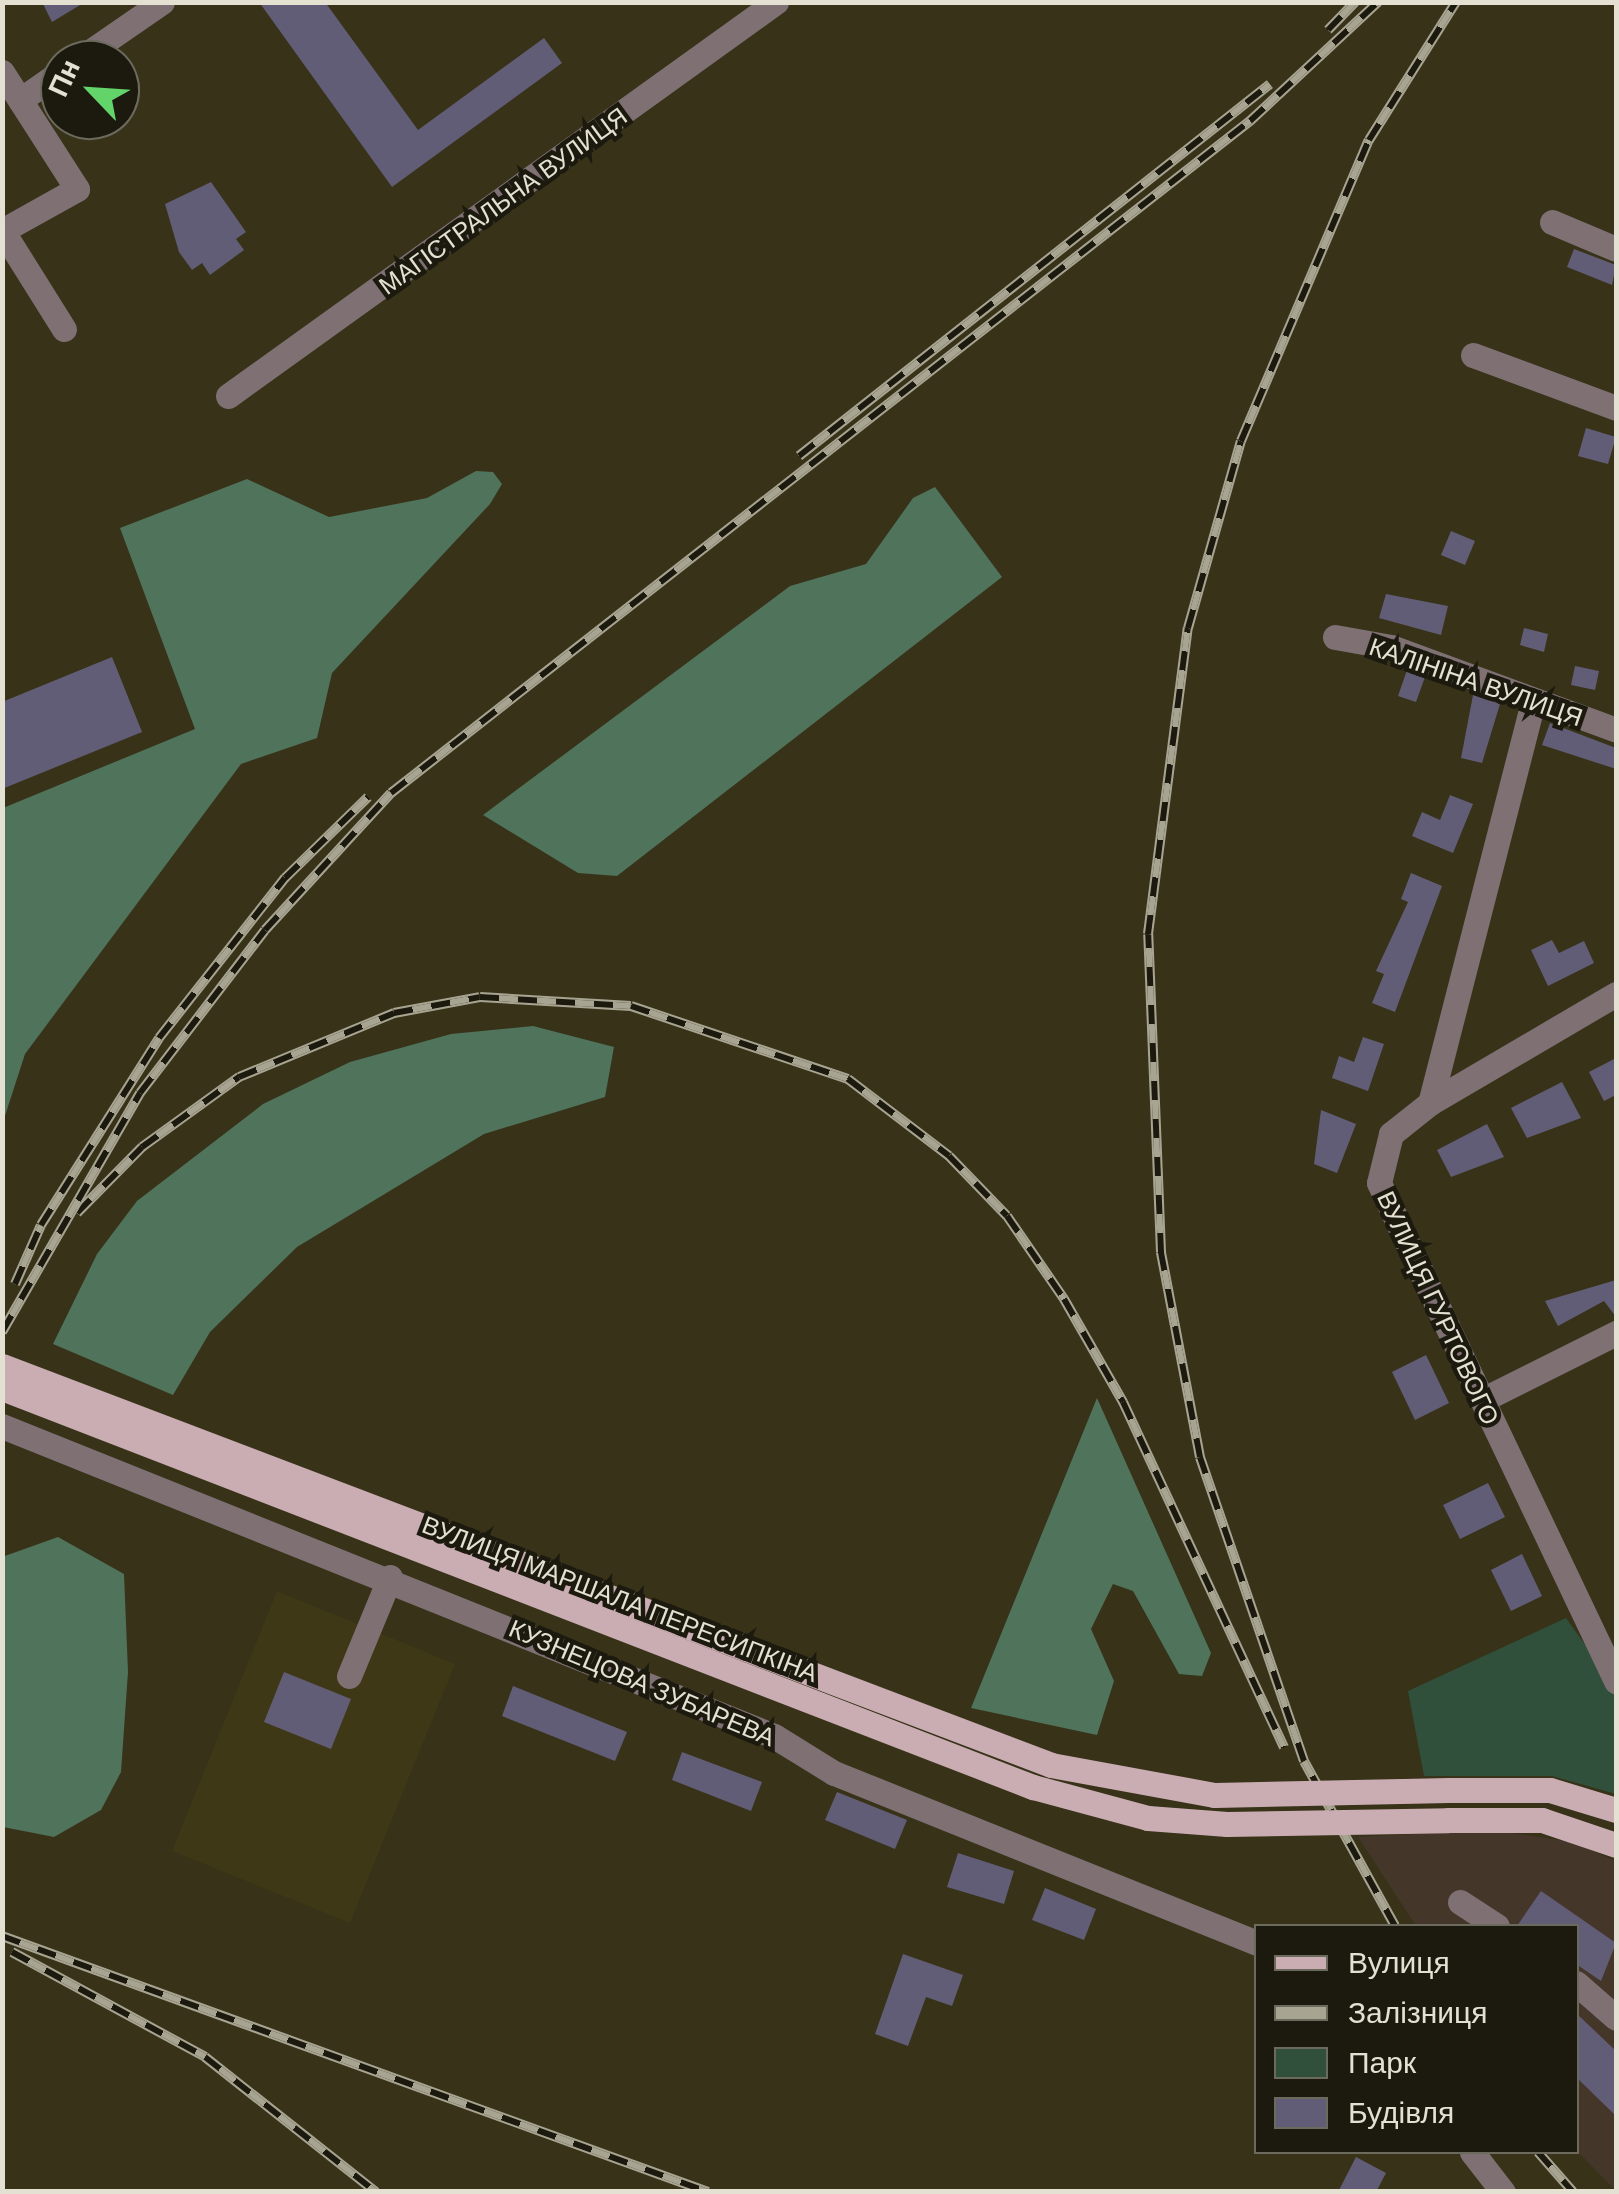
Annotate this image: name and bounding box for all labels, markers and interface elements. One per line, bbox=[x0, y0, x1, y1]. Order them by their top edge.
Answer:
north arrow bbox=[40, 40, 140, 140]
text: Пн bbox=[42, 55, 86, 101]
street label: МАГІСТРАЛЬНА ВУЛИЦЯ bbox=[373, 101, 633, 301]
street label: КАЛІНІНА ВУЛИЦЯ bbox=[1365, 631, 1587, 733]
street label: ВУЛИЦЯ ГУРТОВОГО bbox=[1371, 1186, 1505, 1430]
street label: ВУЛИЦЯ МАРШАЛА ПЕРЕСИПКІНА bbox=[418, 1510, 822, 1688]
street label: КУЗНЕЦОВА ЗУБАРЕВА bbox=[505, 1613, 779, 1753]
legend bbox=[1254, 1924, 1579, 2154]
text: Вулиця bbox=[1348, 1946, 1450, 1979]
text: Залізниця bbox=[1348, 1996, 1487, 2029]
text: Парк bbox=[1348, 2046, 1416, 2079]
text: Будівля bbox=[1348, 2096, 1454, 2129]

